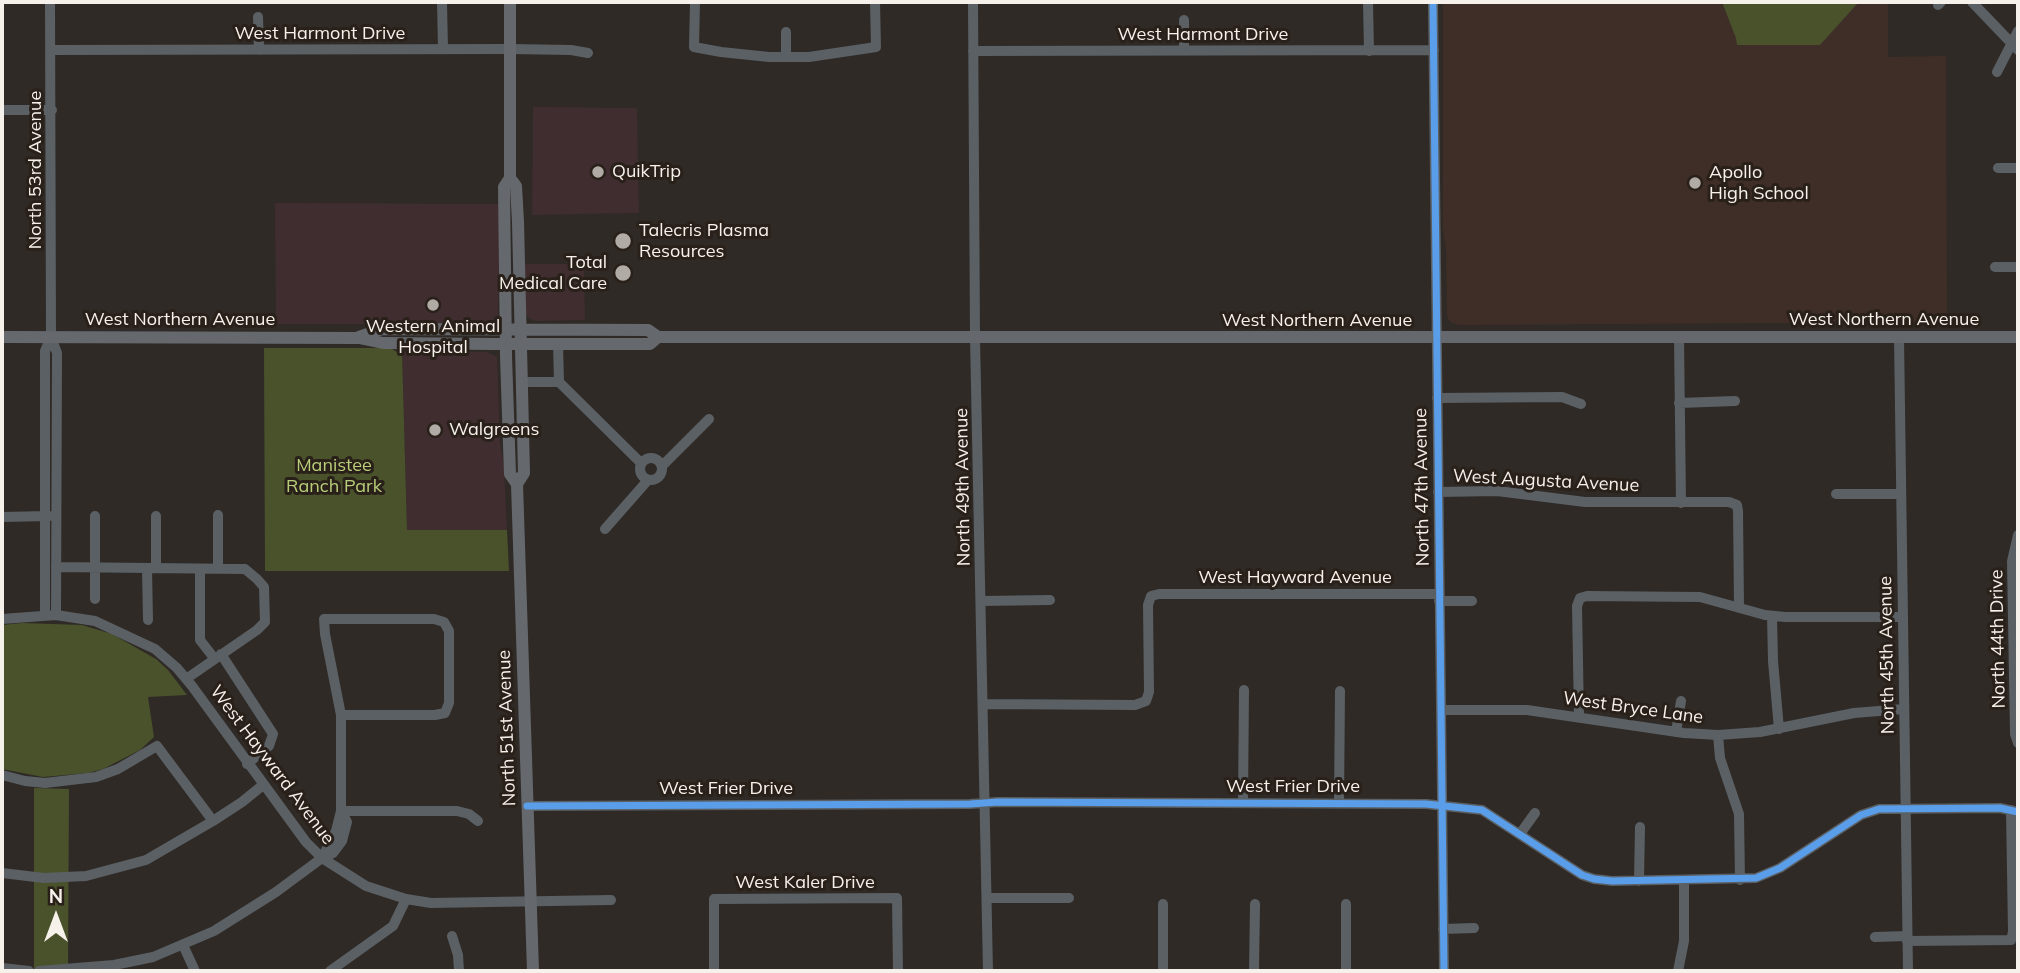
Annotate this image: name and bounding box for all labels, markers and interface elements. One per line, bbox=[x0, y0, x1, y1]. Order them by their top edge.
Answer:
street label: West Harmont Drive bbox=[235, 23, 405, 45]
street label: West Harmont Drive bbox=[1118, 24, 1288, 46]
street label: North 53rd Avenue bbox=[25, 91, 47, 249]
place label: QuikTrip bbox=[612, 161, 681, 183]
place label: Apollo High School bbox=[1709, 162, 1809, 204]
marker: QuikTrip bbox=[590, 164, 606, 180]
marker: Apollo High School bbox=[1687, 175, 1703, 191]
place label: Talecris Plasma Resources bbox=[639, 220, 769, 262]
marker: Talecris Plasma Resources bbox=[613, 231, 633, 251]
place label: Total Medical Care bbox=[499, 252, 607, 294]
marker: Total Medical Care bbox=[613, 263, 633, 283]
marker: Western Animal Hospital bbox=[425, 297, 441, 313]
street label: West Northern Avenue bbox=[85, 309, 275, 331]
street label: West Northern Avenue bbox=[1789, 309, 1979, 331]
street label: West Northern Avenue bbox=[1222, 310, 1412, 332]
place label: Western Animal Hospital bbox=[366, 316, 500, 358]
street label: North 49th Avenue bbox=[951, 408, 975, 566]
street label: North 47th Avenue bbox=[1410, 408, 1434, 566]
place label: Walgreens bbox=[449, 419, 539, 441]
marker: Walgreens bbox=[427, 422, 443, 438]
park label: Manistee Ranch Park bbox=[286, 455, 382, 498]
street label: West Augusta Avenue bbox=[1452, 465, 1640, 497]
street label: West Hayward Avenue bbox=[1198, 567, 1392, 589]
street label: North 44th Drive bbox=[1986, 569, 2010, 709]
street label: North 45th Avenue bbox=[1875, 576, 1899, 734]
street label: North 51st Avenue bbox=[493, 649, 521, 807]
street label: West Hayward Avenue bbox=[205, 681, 339, 849]
street label: West Bryce Lane bbox=[1561, 687, 1705, 729]
street label: West Frier Drive bbox=[1226, 776, 1360, 798]
street label: West Frier Drive bbox=[659, 778, 793, 800]
street label: West Kaler Drive bbox=[735, 872, 875, 894]
north arrow bbox=[21, 882, 91, 952]
text: N bbox=[49, 884, 63, 908]

